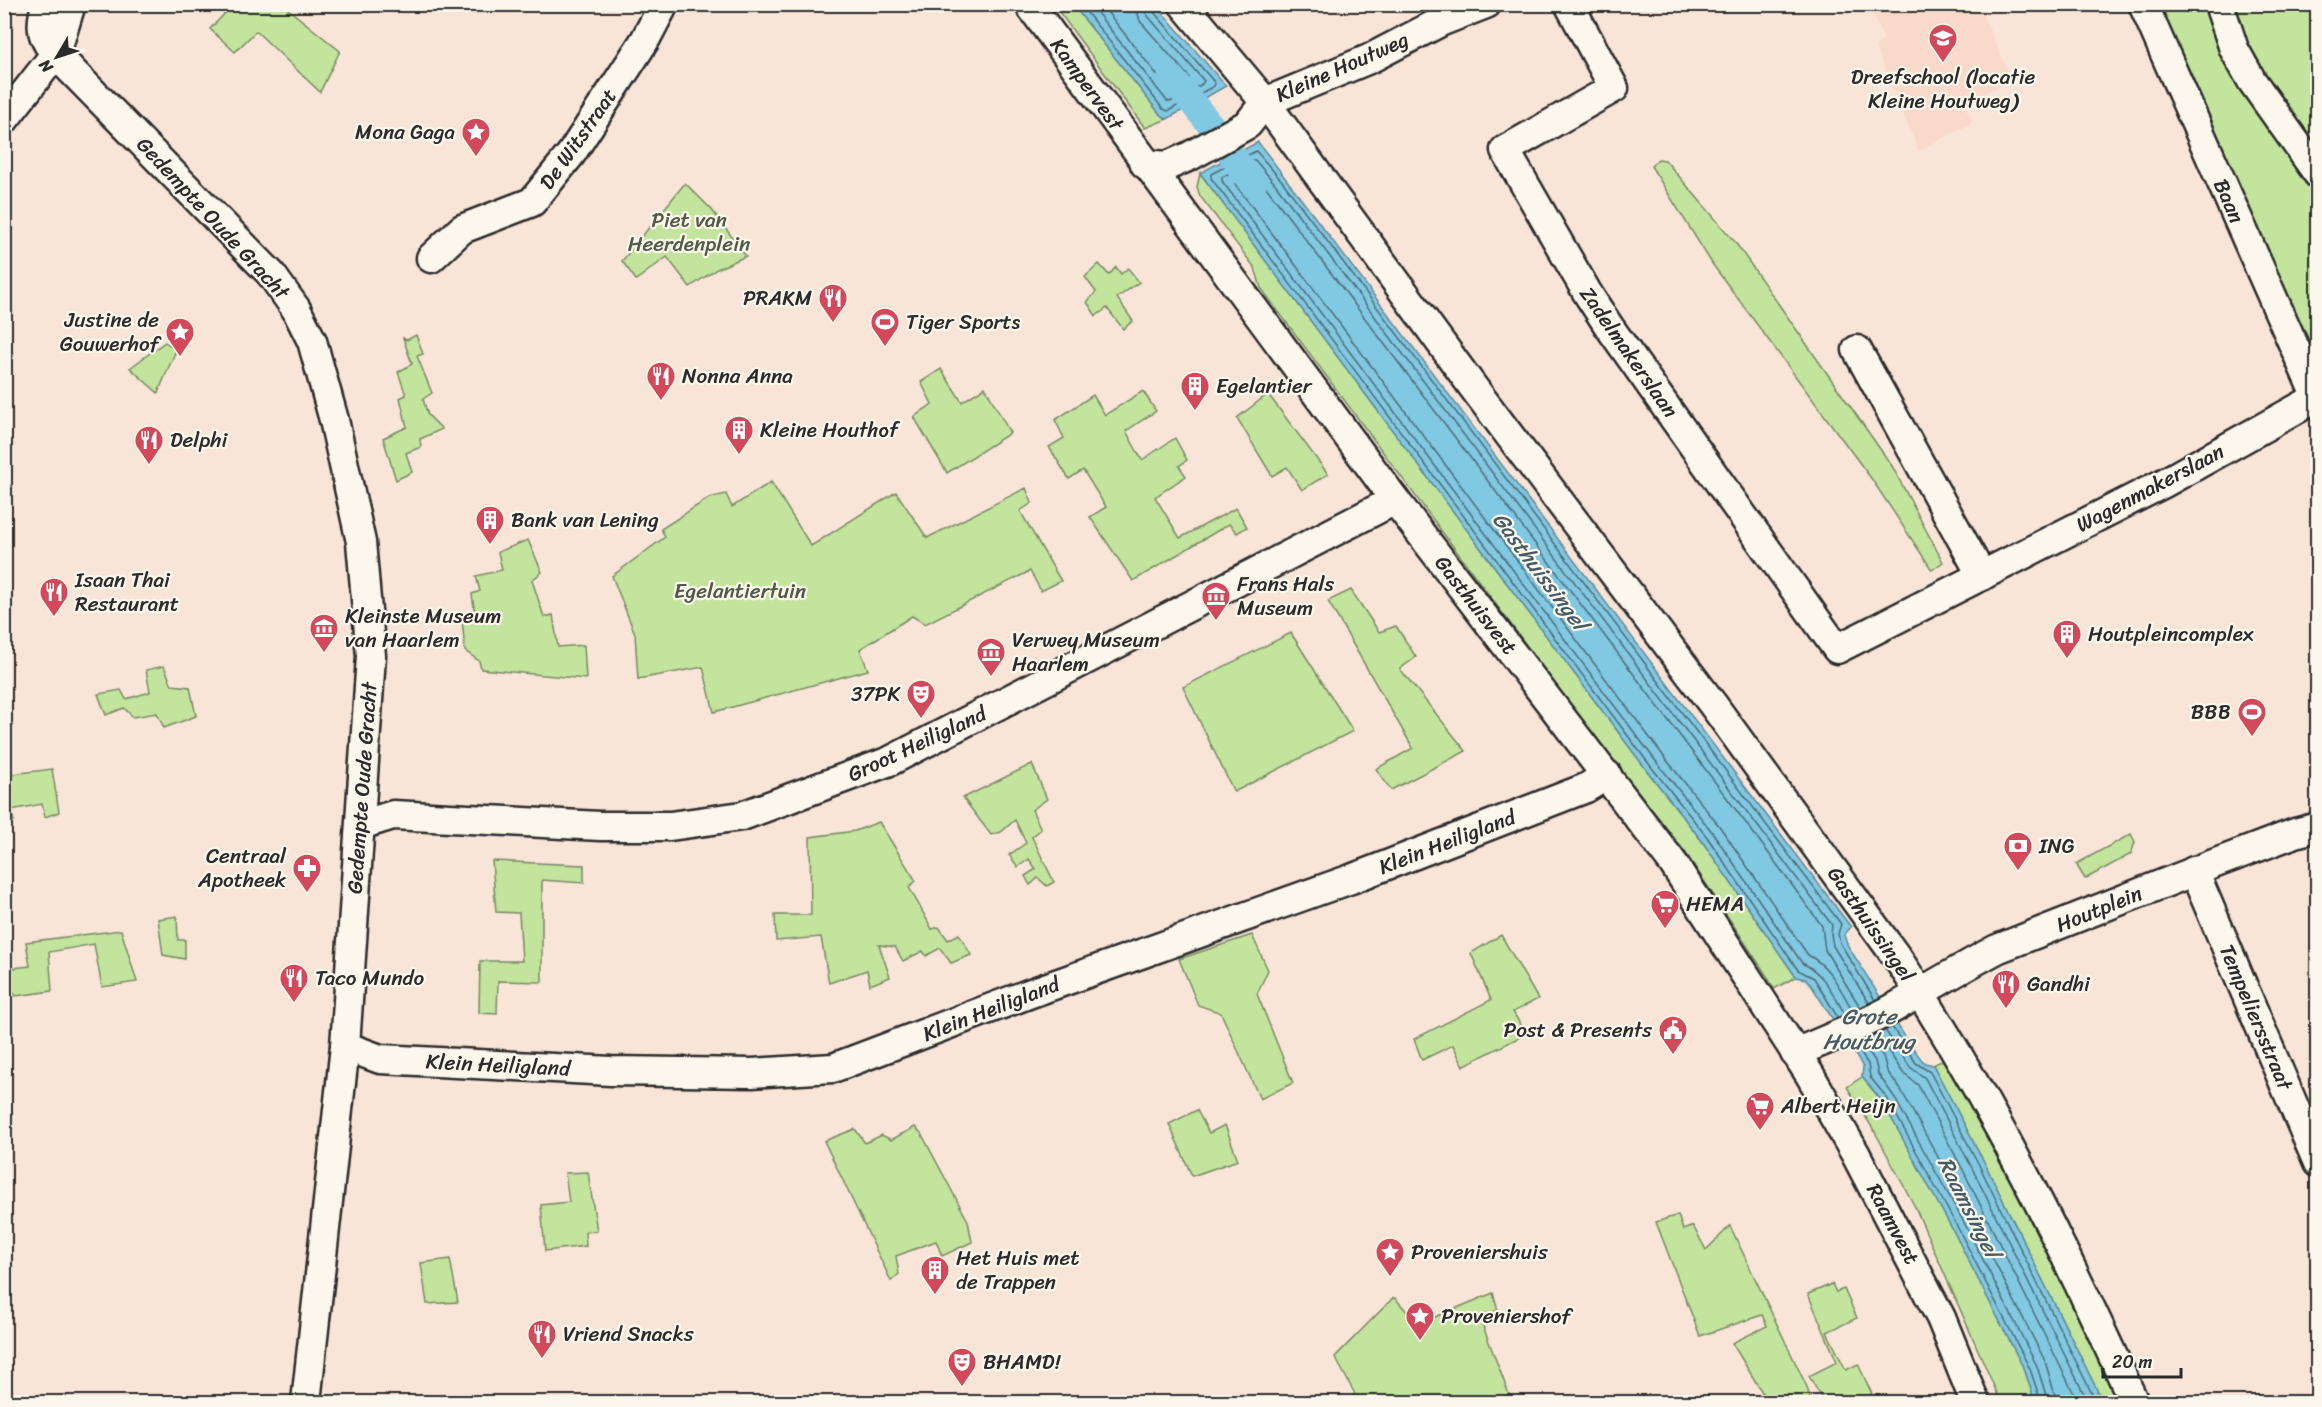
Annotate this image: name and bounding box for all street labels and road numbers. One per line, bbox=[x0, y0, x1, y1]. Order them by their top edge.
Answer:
street label: Kleine Houtweg bbox=[1269, 20, 1415, 113]
street label: Kampervest bbox=[1040, 29, 1135, 140]
street label: De Witstraat bbox=[529, 80, 627, 198]
street label: Gedempte Oude Gracht bbox=[127, 127, 300, 310]
street label: Baan bbox=[2202, 172, 2256, 230]
street label: Zadelmakerslaan bbox=[1569, 278, 1689, 426]
street label: Wagenmakerslaan bbox=[2069, 433, 2231, 543]
street label: Gasthuisvest bbox=[1425, 547, 1527, 663]
street label: Gedempte Oude Gracht bbox=[336, 679, 388, 895]
street label: Groot Heiligland bbox=[841, 694, 995, 793]
street label: Klein Heiligland bbox=[1373, 798, 1523, 886]
street label: Gasthuissingel bbox=[1817, 858, 1926, 991]
street label: Houtplein bbox=[2050, 874, 2148, 944]
street label: Tempeliersstraat bbox=[2208, 938, 2304, 1097]
street label: Klein Heiligland bbox=[917, 965, 1067, 1053]
street label: Klein Heiligland bbox=[425, 1042, 573, 1088]
street label: Raamvest bbox=[1856, 1176, 1930, 1272]

